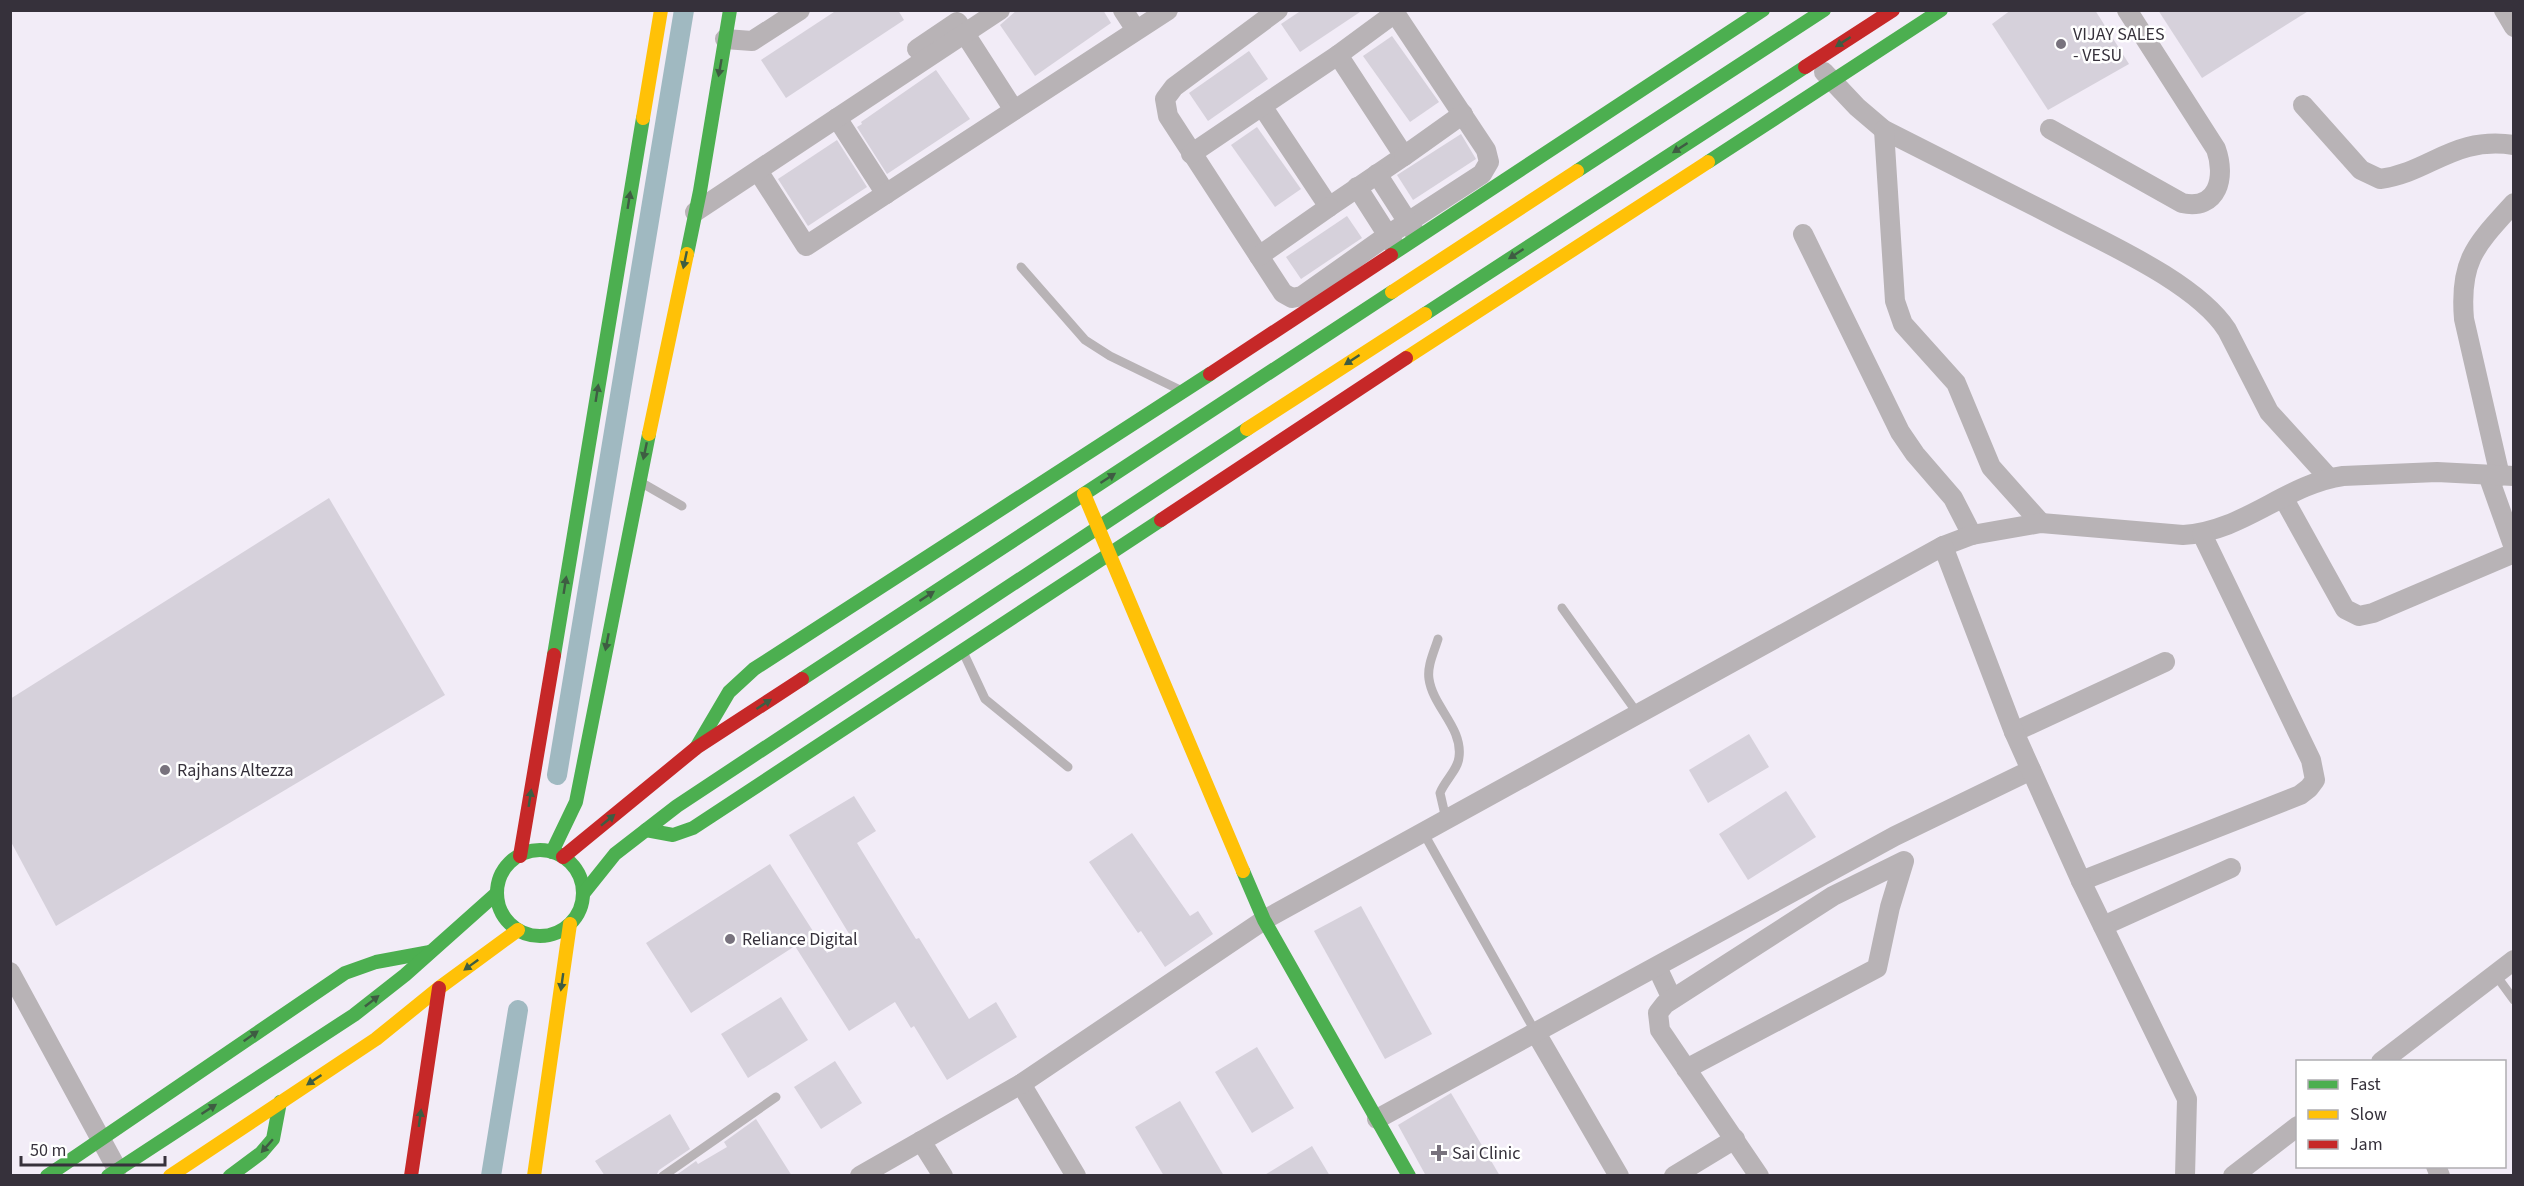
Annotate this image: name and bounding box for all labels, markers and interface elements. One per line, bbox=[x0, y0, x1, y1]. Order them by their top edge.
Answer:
place label: VIJAY SALES - VESU bbox=[2073, 22, 2165, 68]
one-way arrow bbox=[1835, 37, 1852, 48]
marker: VIJAY SALES - VESU bbox=[2054, 37, 2068, 51]
one-way arrow bbox=[716, 59, 725, 78]
one-way arrow bbox=[1672, 143, 1688, 154]
one-way arrow bbox=[625, 191, 634, 210]
one-way arrow bbox=[1508, 249, 1524, 260]
one-way arrow bbox=[680, 251, 689, 270]
one-way arrow bbox=[1344, 355, 1361, 366]
one-way arrow bbox=[593, 383, 602, 402]
one-way arrow bbox=[640, 442, 649, 461]
one-way arrow bbox=[1100, 473, 1116, 484]
one-way arrow bbox=[561, 575, 570, 594]
one-way arrow bbox=[919, 591, 936, 602]
one-way arrow bbox=[602, 633, 611, 652]
one-way arrow bbox=[756, 698, 773, 709]
place label: Rajhans Altezza bbox=[177, 758, 294, 783]
marker: Rajhans Altezza bbox=[158, 763, 172, 777]
one-way arrow bbox=[525, 788, 534, 807]
one-way arrow bbox=[600, 813, 616, 826]
place label: Reliance Digital bbox=[742, 927, 858, 952]
marker: Reliance Digital bbox=[723, 932, 737, 946]
one-way arrow bbox=[463, 959, 479, 971]
one-way arrow bbox=[557, 972, 566, 991]
one-way arrow bbox=[364, 996, 379, 1008]
one-way arrow bbox=[243, 1030, 259, 1042]
legend bbox=[2296, 1060, 2506, 1168]
text: Fast bbox=[2350, 1072, 2381, 1097]
one-way arrow bbox=[306, 1074, 322, 1085]
text: Slow bbox=[2350, 1102, 2387, 1127]
one-way arrow bbox=[201, 1103, 217, 1115]
one-way arrow bbox=[415, 1108, 424, 1127]
scale bar bbox=[21, 1129, 165, 1167]
text: Jam bbox=[2350, 1132, 2383, 1157]
text: 50 m bbox=[30, 1138, 66, 1163]
one-way arrow bbox=[261, 1138, 274, 1153]
place label: Sai Clinic bbox=[1452, 1141, 1521, 1166]
marker: Sai Clinic bbox=[1430, 1144, 1448, 1162]

